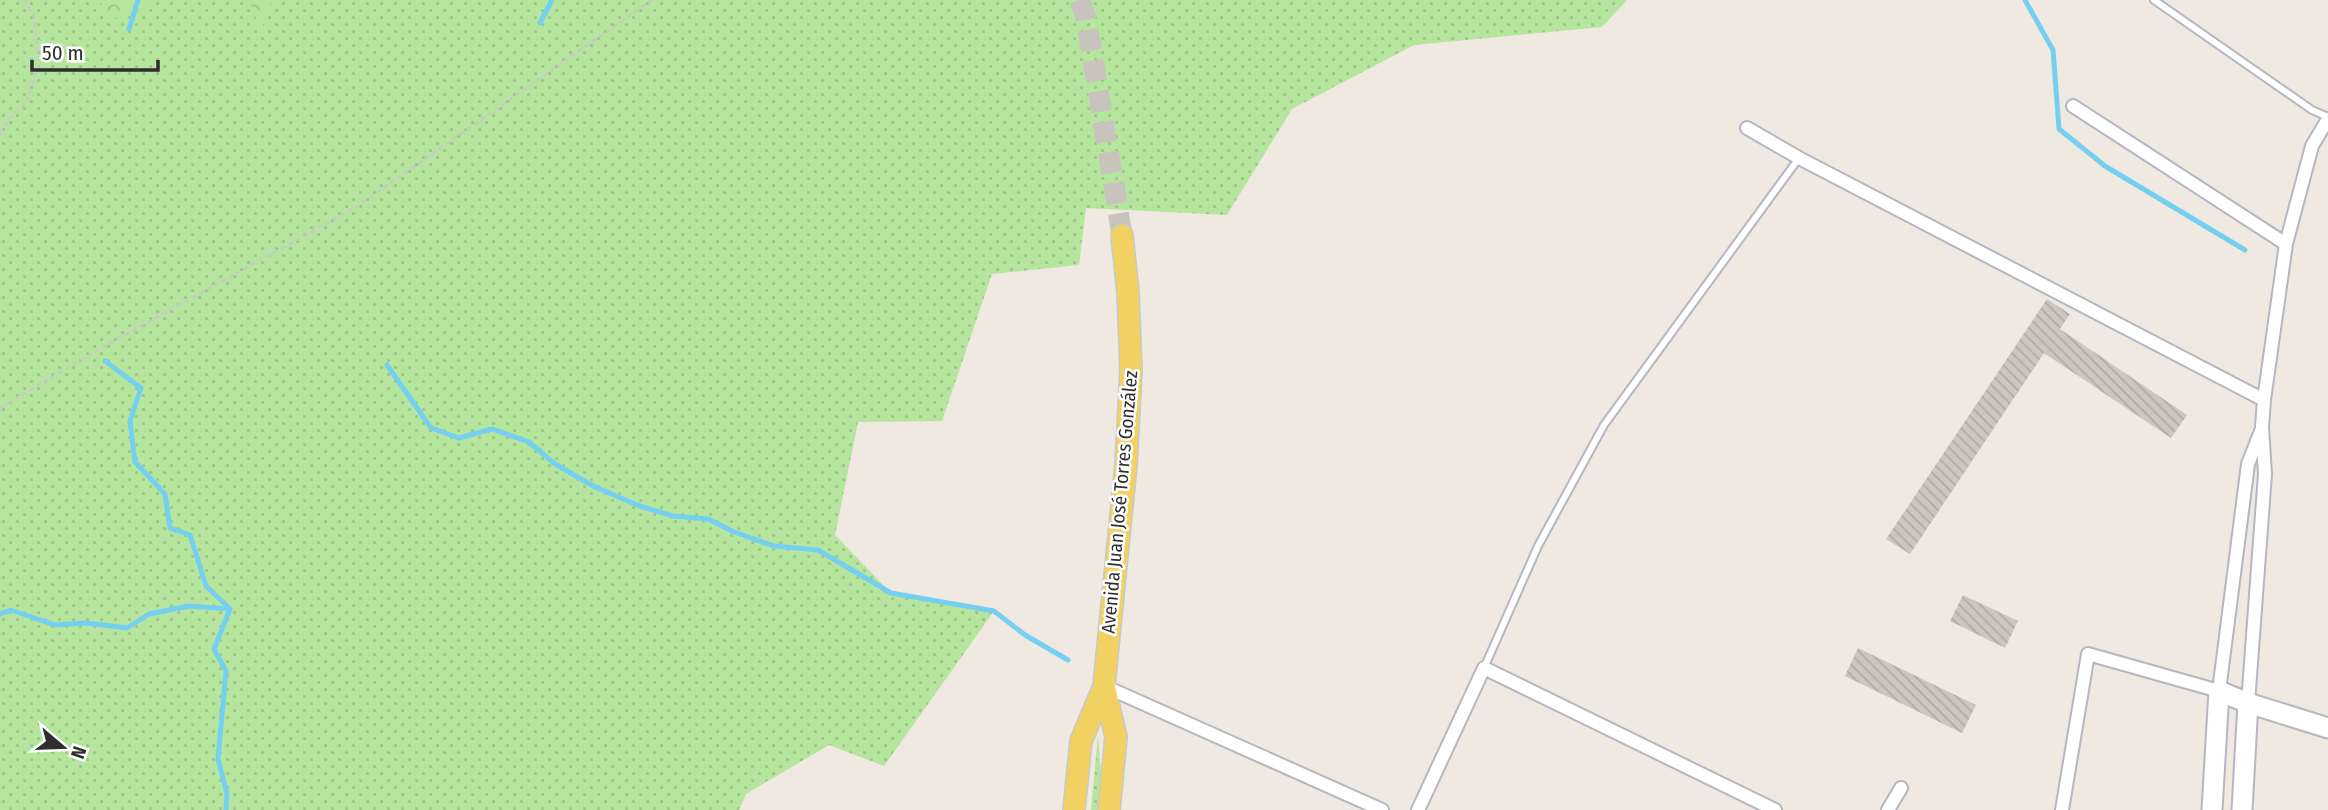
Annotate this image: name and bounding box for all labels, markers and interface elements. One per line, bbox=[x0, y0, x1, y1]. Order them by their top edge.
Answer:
scale bar bbox=[32, 28, 158, 72]
text: 50 m bbox=[42, 40, 84, 66]
street label: Avenida Juan José Torres González bbox=[1097, 369, 1143, 635]
north arrow bbox=[28, 712, 98, 782]
text: N bbox=[66, 743, 91, 762]

